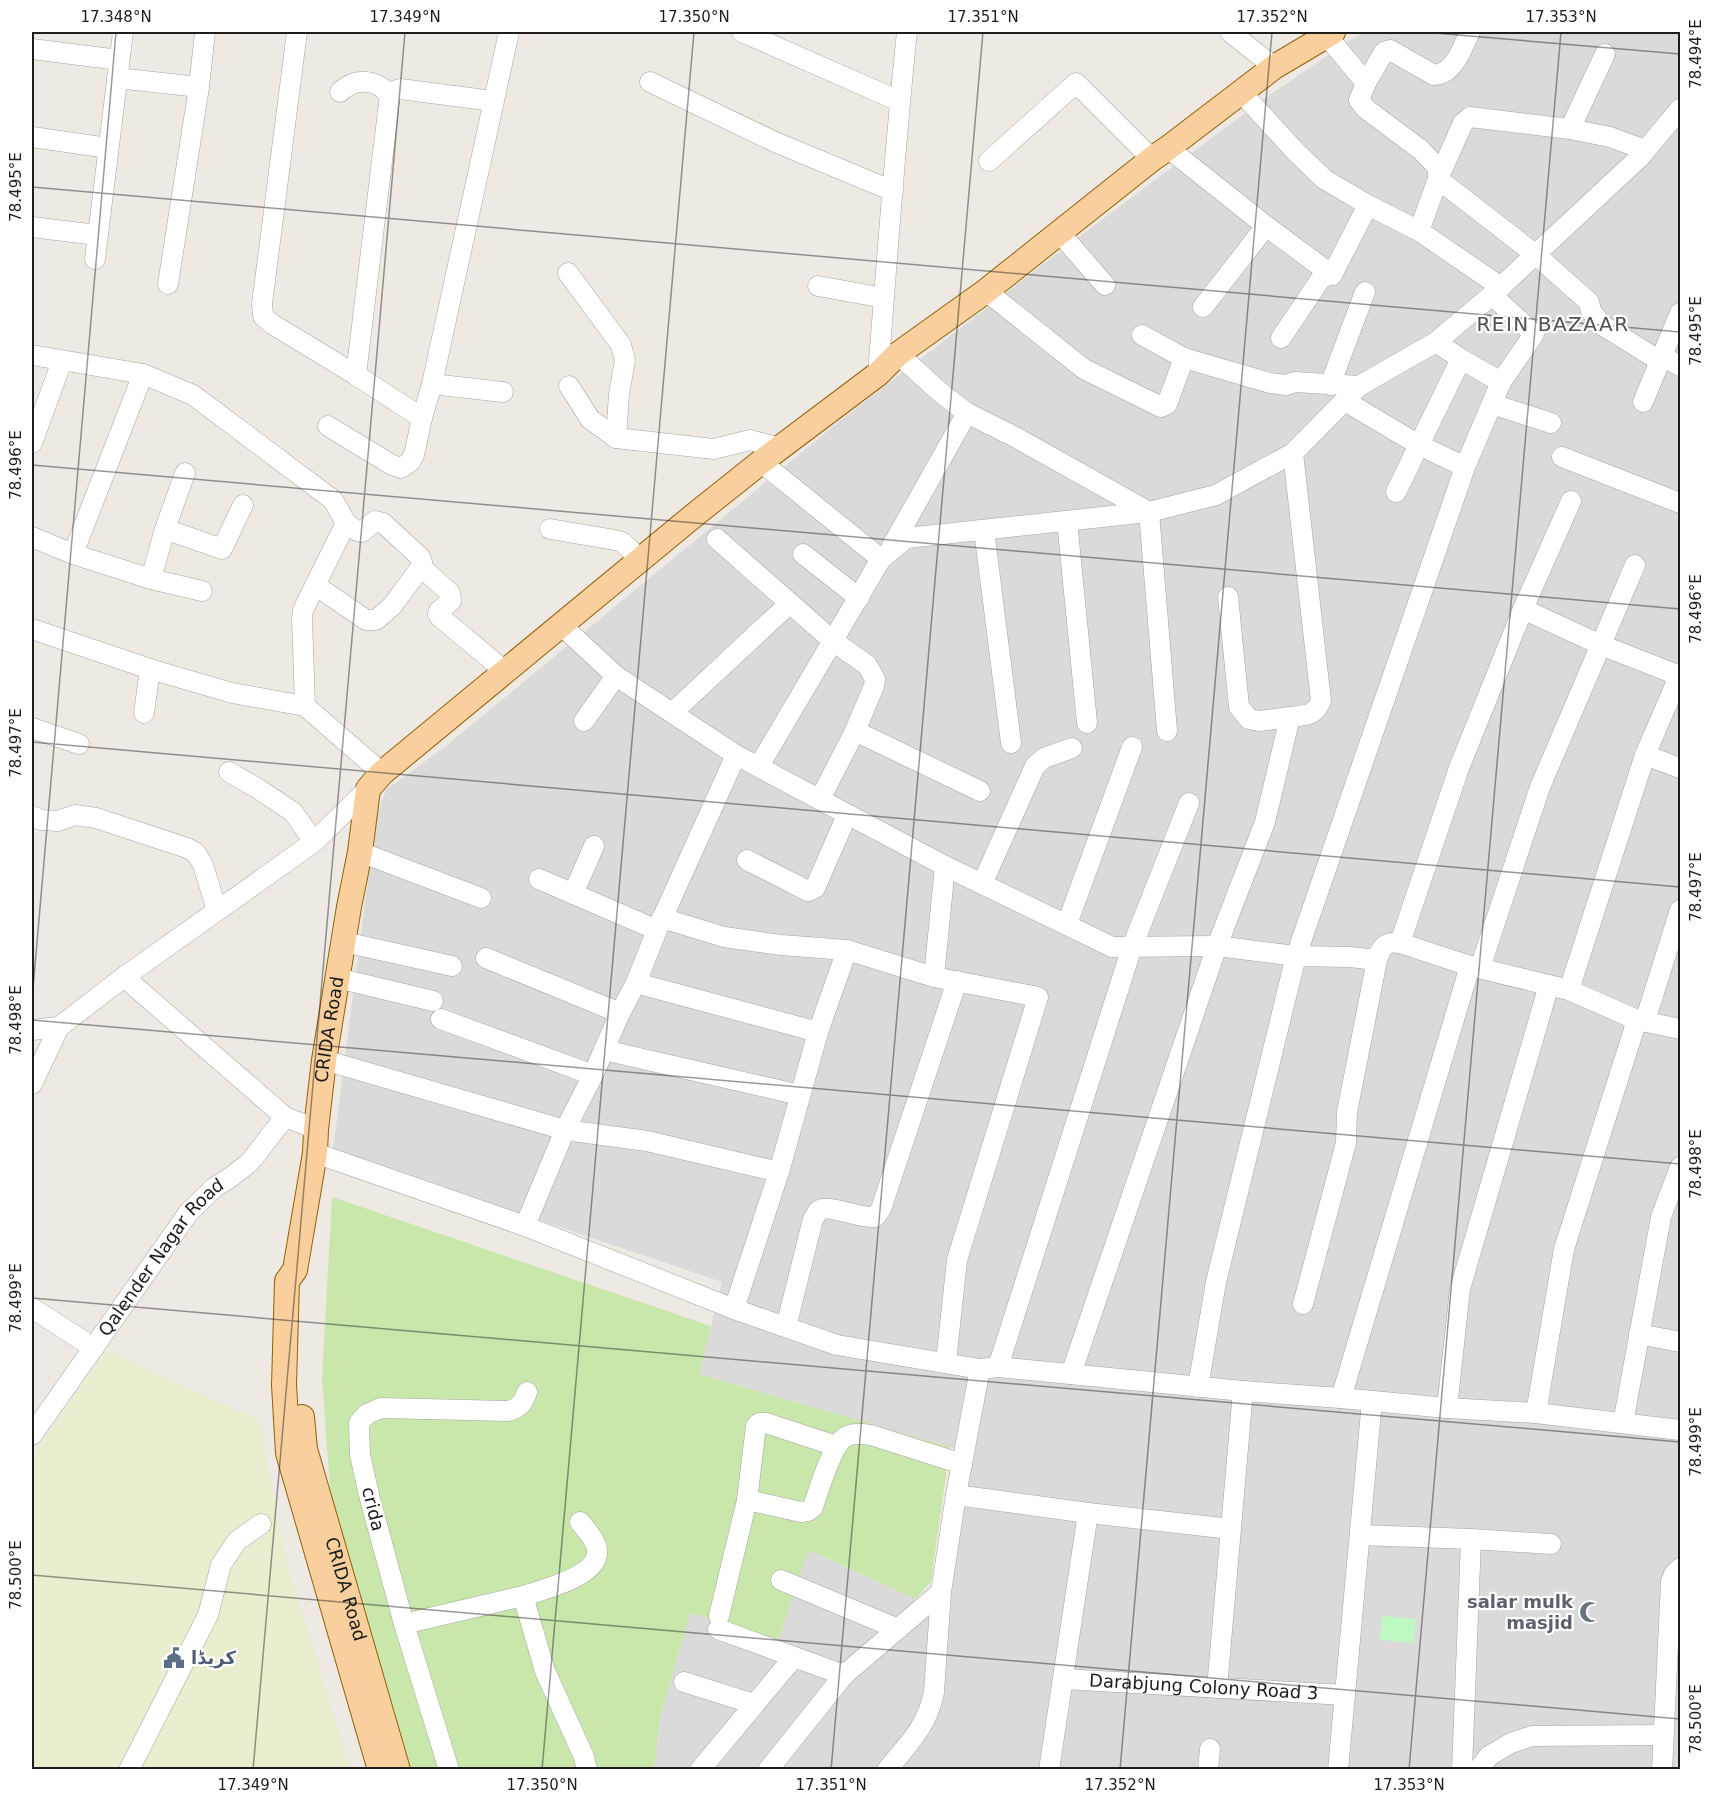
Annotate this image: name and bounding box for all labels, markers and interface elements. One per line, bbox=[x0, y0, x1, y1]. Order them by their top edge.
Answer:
text: 17.348°N bbox=[80, 8, 152, 26]
text: 17.349°N bbox=[369, 8, 441, 26]
text: 17.350°N bbox=[658, 8, 730, 26]
text: 17.351°N bbox=[947, 8, 1019, 26]
text: 17.352°N bbox=[1236, 8, 1308, 26]
text: 17.353°N bbox=[1525, 8, 1597, 26]
text: 78.494°E bbox=[1687, 19, 1705, 89]
text: 78.495°E bbox=[7, 152, 25, 222]
text: 78.495°E bbox=[1687, 296, 1705, 366]
district label: REIN BAZAAR bbox=[1476, 312, 1630, 336]
text: 78.496°E bbox=[7, 430, 25, 500]
text: 78.496°E bbox=[1687, 574, 1705, 644]
text: 78.497°E bbox=[7, 708, 25, 778]
text: 78.497°E bbox=[1687, 852, 1705, 922]
street label: CRIDA Road bbox=[310, 975, 348, 1084]
text: 78.498°E bbox=[7, 985, 25, 1055]
text: 78.498°E bbox=[1687, 1129, 1705, 1199]
street label: Qalender Nagar Road bbox=[94, 1173, 227, 1340]
text: 78.499°E bbox=[7, 1263, 25, 1333]
text: 78.499°E bbox=[1687, 1407, 1705, 1477]
street label: crida bbox=[358, 1485, 389, 1533]
street label: CRIDA Road bbox=[321, 1535, 371, 1643]
text: 78.500°E bbox=[7, 1540, 25, 1610]
place label: salar mulk masjid bbox=[1467, 1591, 1574, 1633]
mosque icon: salar mulk masjid bbox=[1578, 1600, 1602, 1624]
public building icon: کریڈا bbox=[162, 1646, 186, 1670]
place label: کریڈا bbox=[191, 1647, 237, 1669]
street label: Darabjung Colony Road 3 bbox=[1089, 1670, 1319, 1703]
text: 78.500°E bbox=[1687, 1684, 1705, 1754]
text: 17.349°N bbox=[217, 1776, 289, 1794]
text: 17.350°N bbox=[506, 1776, 578, 1794]
text: 17.351°N bbox=[795, 1776, 867, 1794]
text: 17.352°N bbox=[1084, 1776, 1156, 1794]
text: 17.353°N bbox=[1373, 1776, 1445, 1794]

